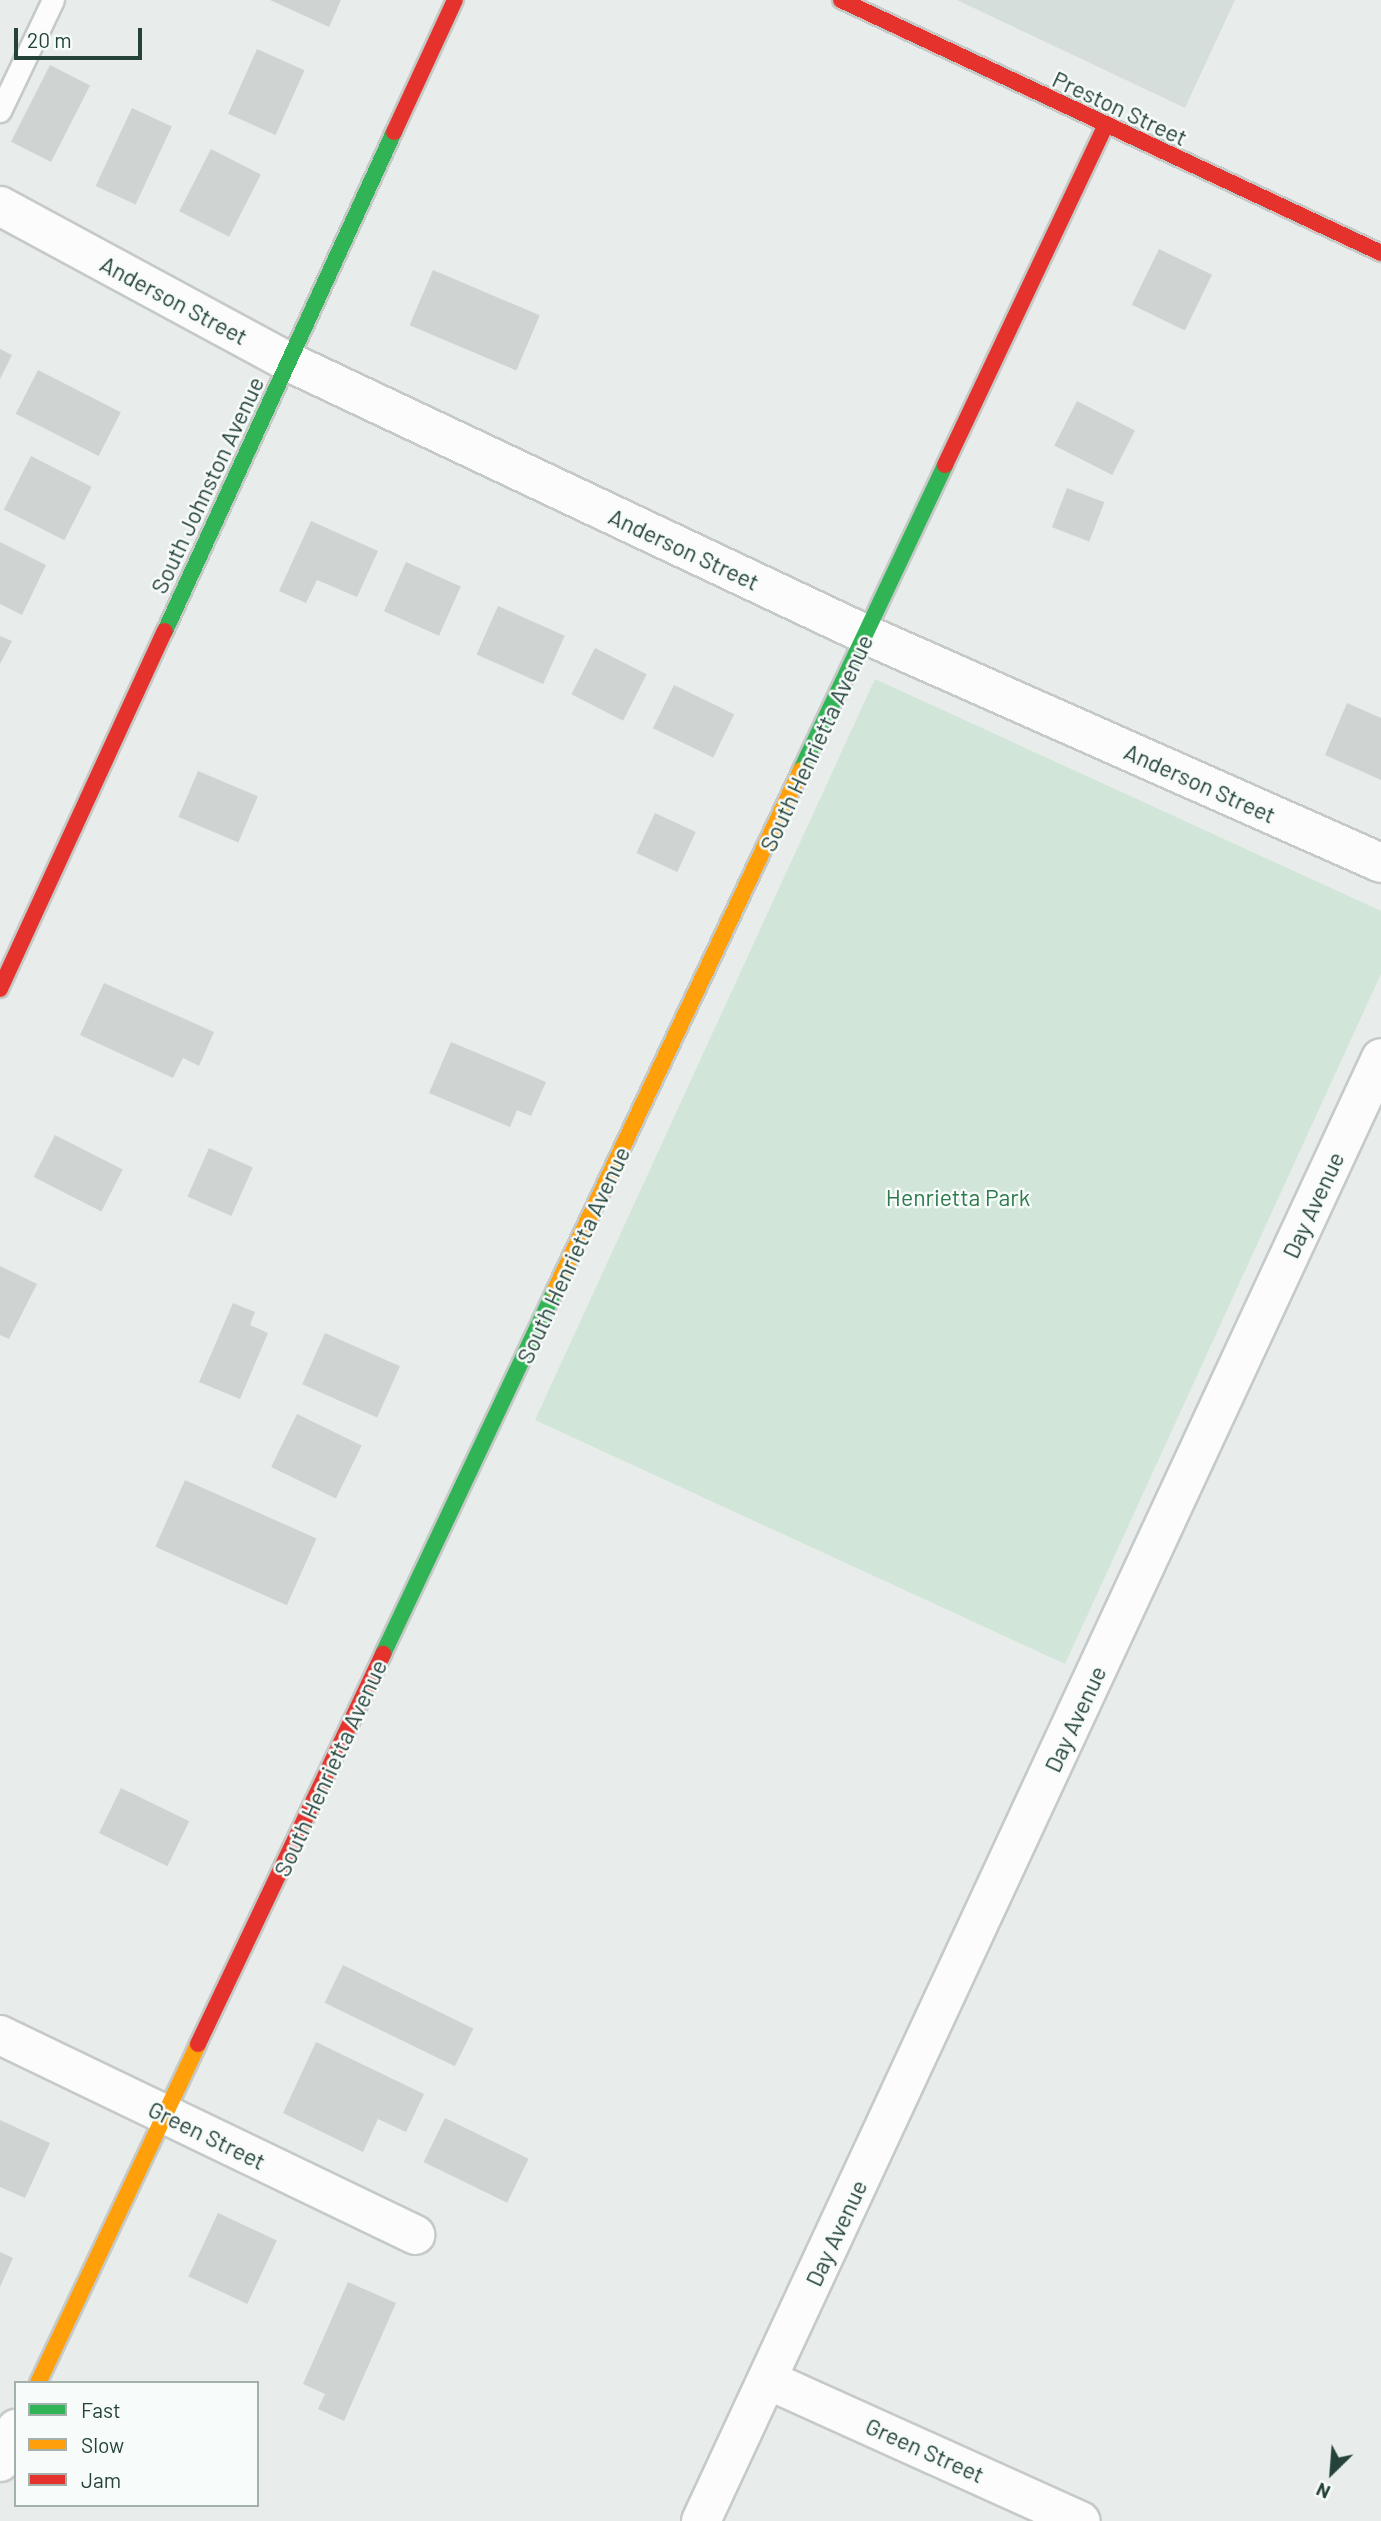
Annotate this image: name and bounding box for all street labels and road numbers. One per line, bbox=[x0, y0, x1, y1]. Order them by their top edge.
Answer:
street label: Preston Street bbox=[1048, 65, 1192, 151]
street label: Anderson Street bbox=[96, 250, 252, 350]
street label: South Johnston Avenue bbox=[145, 372, 269, 598]
street label: Anderson Street bbox=[604, 502, 764, 596]
street label: South Henrietta Avenue bbox=[754, 630, 878, 856]
street label: Anderson Street bbox=[1120, 737, 1280, 829]
street label: South Henrietta Avenue bbox=[511, 1142, 635, 1368]
street label: Day Avenue bbox=[1276, 1148, 1350, 1262]
street label: South Henrietta Avenue bbox=[268, 1655, 392, 1881]
street label: Day Avenue bbox=[1038, 1662, 1112, 1776]
street label: Green Street bbox=[144, 2095, 270, 2175]
street label: Day Avenue bbox=[799, 2176, 873, 2290]
street label: Green Street bbox=[862, 2412, 988, 2488]

